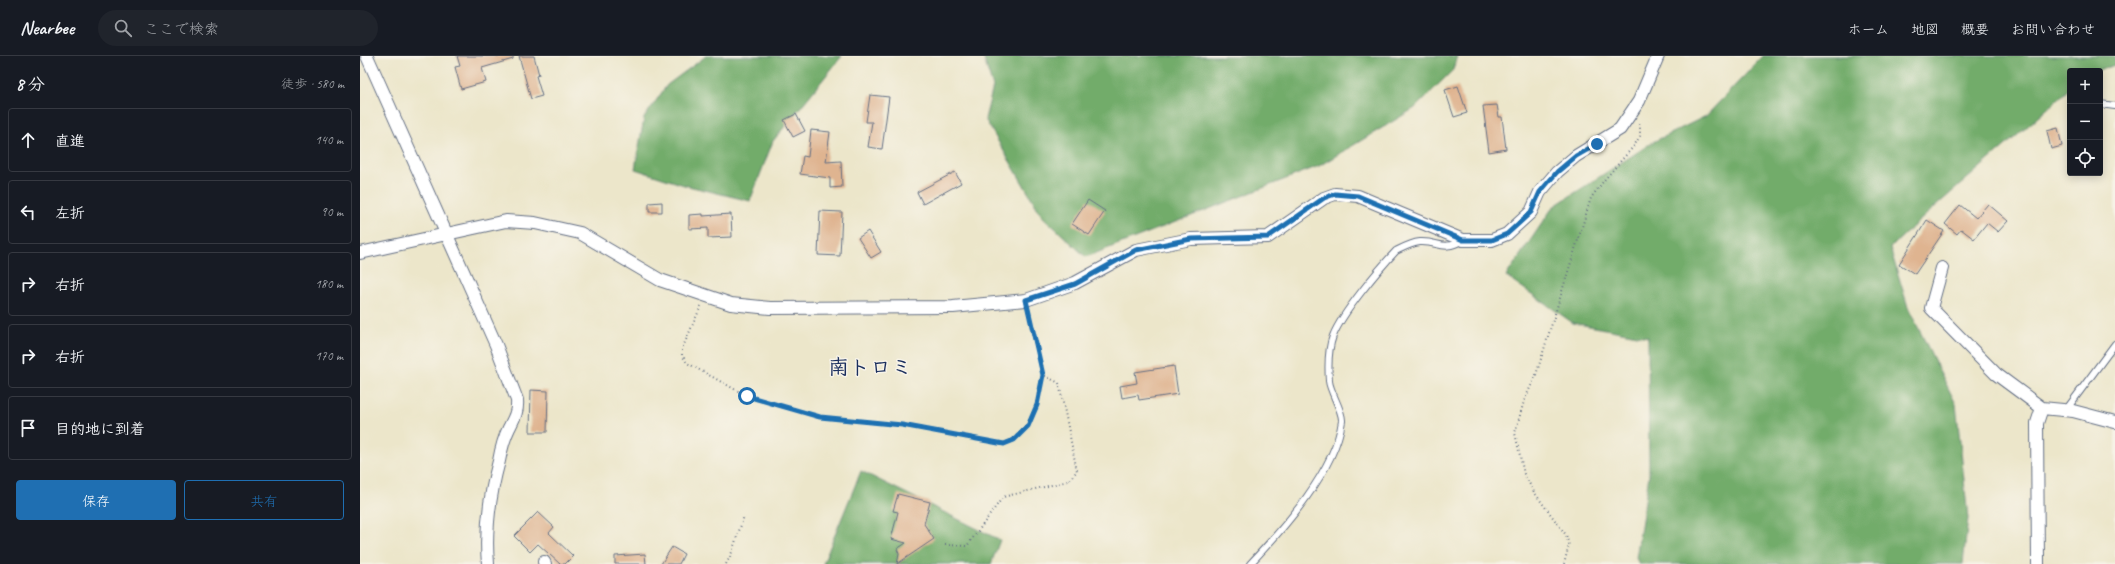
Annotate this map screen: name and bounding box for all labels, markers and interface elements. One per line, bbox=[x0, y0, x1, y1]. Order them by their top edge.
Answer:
search box bbox=[98, 10, 378, 46]
text: Nearbee bbox=[20, 16, 74, 40]
icon: search bbox=[112, 17, 134, 39]
text: ここで検索 bbox=[144, 20, 219, 39]
text: ホーム bbox=[1848, 21, 1889, 38]
text: 地図 bbox=[1911, 21, 1939, 38]
text: 概要 bbox=[1961, 21, 1989, 38]
text: お問い合わせ bbox=[2011, 21, 2095, 38]
map controls bbox=[2067, 68, 2103, 176]
button: + bbox=[2067, 68, 2103, 104]
text: 8 分 bbox=[16, 74, 45, 95]
text: 徒歩 · 580 m bbox=[281, 76, 344, 92]
button: − bbox=[2067, 104, 2103, 140]
icon: ahead bbox=[17, 129, 39, 151]
text: 直進 bbox=[55, 132, 85, 151]
text: 140 m bbox=[315, 132, 343, 148]
route end bbox=[1588, 135, 1606, 153]
button: locate bbox=[2067, 140, 2103, 176]
icon: left bbox=[17, 201, 39, 223]
text: 左折 bbox=[55, 204, 85, 223]
text: 90 m bbox=[321, 204, 343, 220]
icon: right bbox=[17, 273, 39, 295]
text: 右折 bbox=[55, 276, 85, 295]
text: 180 m bbox=[315, 276, 343, 292]
icon: right bbox=[17, 345, 39, 367]
text: 右折 bbox=[55, 348, 85, 367]
text: 170 m bbox=[315, 348, 343, 364]
district label: 南トロミ bbox=[828, 354, 912, 380]
route start bbox=[738, 387, 756, 405]
icon: arrive bbox=[17, 417, 39, 439]
text: 目的地に到着 bbox=[55, 420, 145, 439]
button: 保存 bbox=[16, 480, 176, 520]
button: 共有 bbox=[184, 480, 344, 520]

